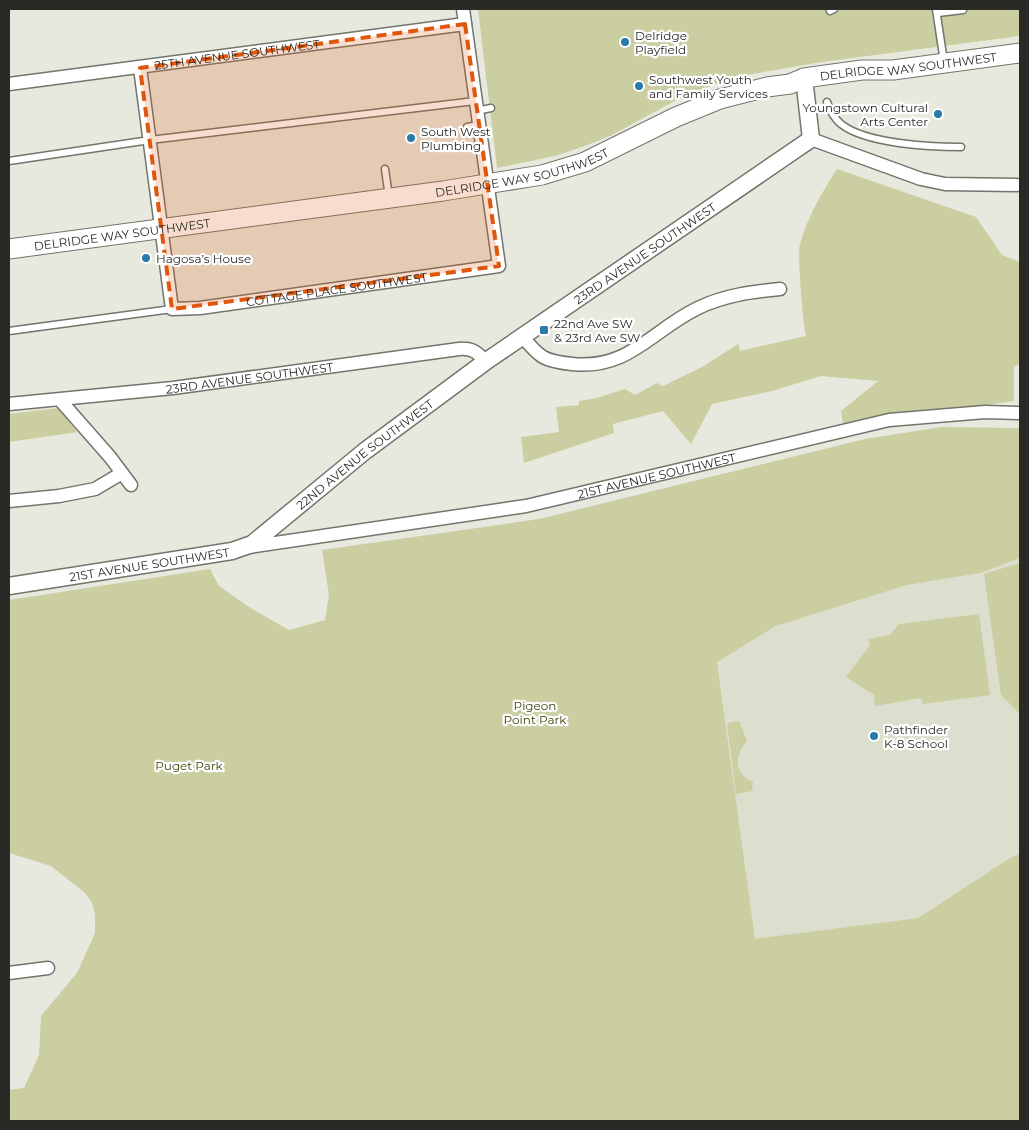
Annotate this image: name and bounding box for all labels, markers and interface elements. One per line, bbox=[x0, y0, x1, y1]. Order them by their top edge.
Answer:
place label: Delridge Playfield bbox=[635, 28, 687, 57]
street label: 25TH AVENUE SOUTHWEST bbox=[153, 36, 321, 72]
marker: Delridge Playfield bbox=[619, 36, 631, 48]
street label: DELRIDGE WAY SOUTHWEST bbox=[819, 49, 998, 83]
place label: Southwest Youth and Family Services bbox=[649, 72, 768, 101]
marker: Southwest Youth and Family Services bbox=[633, 80, 645, 92]
place label: Youngstown Cultural Arts Center bbox=[802, 100, 928, 129]
marker: Youngstown Cultural Arts Center bbox=[932, 108, 944, 120]
place label: South West Plumbing bbox=[421, 124, 491, 153]
marker: South West Plumbing bbox=[405, 132, 417, 144]
street label: DELRIDGE WAY SOUTHWEST bbox=[434, 144, 611, 199]
street label: 23RD AVENUE SOUTHWEST bbox=[571, 199, 719, 307]
street label: DELRIDGE WAY SOUTHWEST bbox=[33, 215, 211, 253]
place label: Hagosa’s House bbox=[156, 251, 251, 266]
marker: Hagosa’s House bbox=[140, 252, 152, 264]
street label: COTTAGE PLACE SOUTHWEST bbox=[245, 269, 428, 309]
place label: 22nd Ave SW & 23rd Ave SW bbox=[554, 316, 640, 345]
marker: 22nd Ave SW & 23rd Ave SW bbox=[538, 324, 550, 336]
street label: 23RD AVENUE SOUTHWEST bbox=[165, 359, 334, 396]
street label: 22ND AVENUE SOUTHWEST bbox=[293, 396, 436, 512]
street label: 21ST AVENUE SOUTHWEST bbox=[576, 449, 737, 501]
street label: 21ST AVENUE SOUTHWEST bbox=[68, 544, 231, 584]
park label: Pigeon Point Park bbox=[504, 698, 567, 727]
place label: Pathfinder K-8 School bbox=[884, 722, 948, 751]
marker: Pathfinder K-8 School bbox=[868, 730, 880, 742]
park label: Puget Park bbox=[155, 758, 224, 773]

